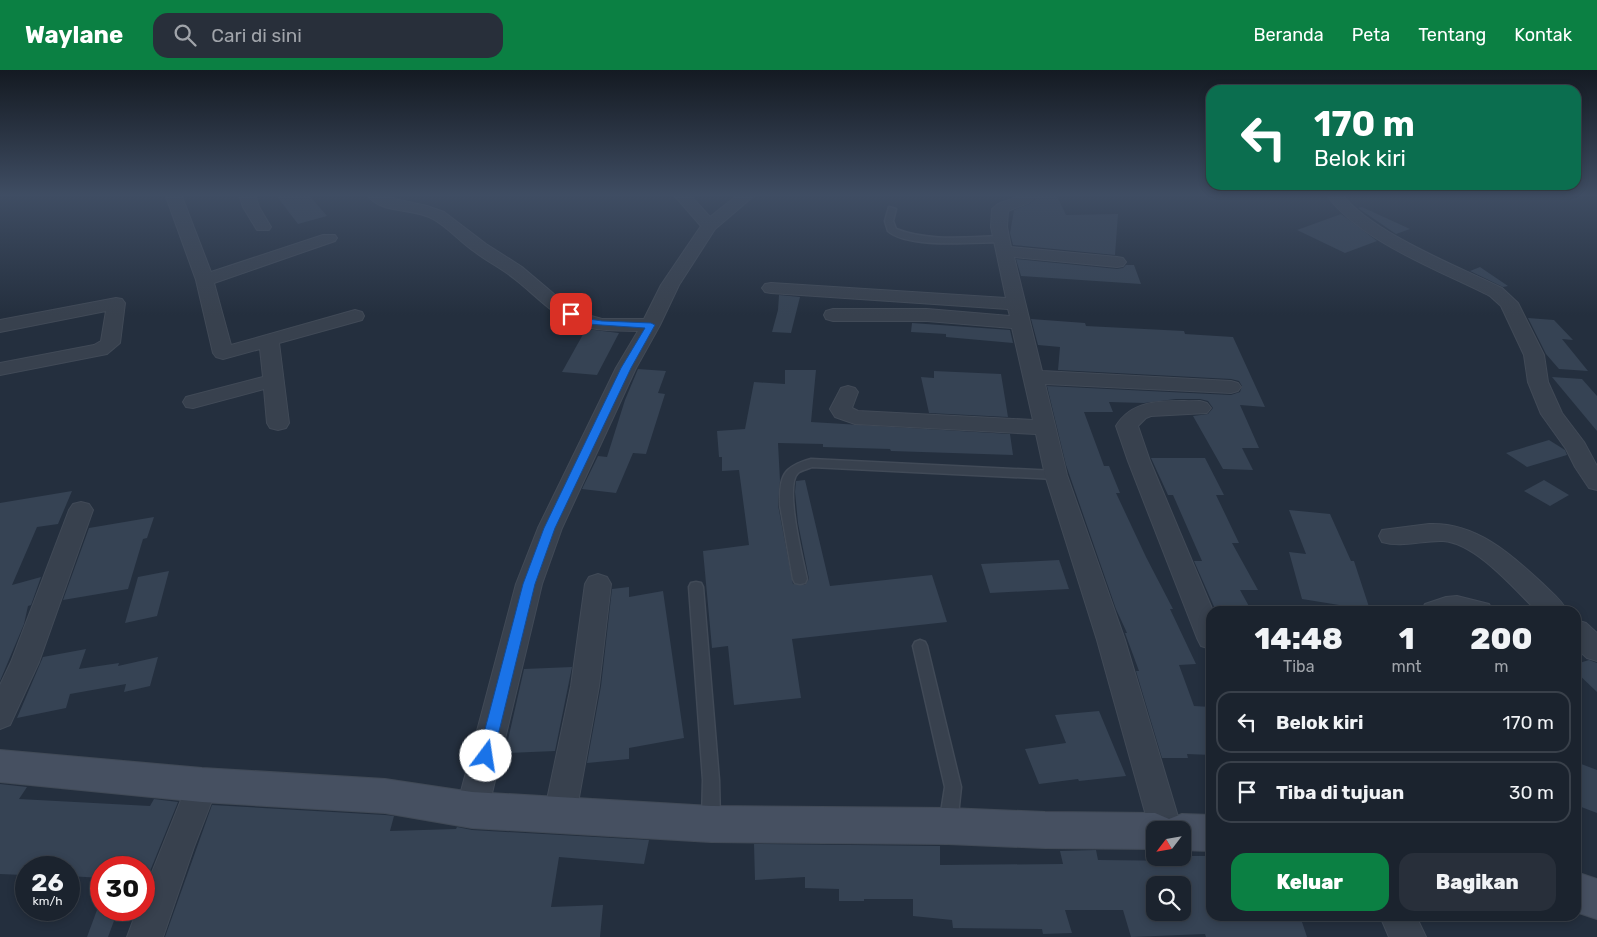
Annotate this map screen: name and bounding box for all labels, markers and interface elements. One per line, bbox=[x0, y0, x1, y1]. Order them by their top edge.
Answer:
search box bbox=[153, 13, 503, 58]
text: Waylane bbox=[25, 21, 123, 49]
icon: search bbox=[171, 21, 199, 49]
text: Cari di sini bbox=[211, 24, 302, 47]
text: Beranda bbox=[1253, 24, 1324, 46]
text: Peta bbox=[1352, 24, 1390, 46]
text: Tentang bbox=[1418, 24, 1486, 46]
text: Kontak bbox=[1514, 24, 1572, 46]
text: 170 m bbox=[1314, 103, 1415, 145]
icon: left bbox=[1231, 105, 1296, 170]
text: Belok kiri bbox=[1314, 145, 1406, 172]
pin bbox=[550, 293, 592, 335]
icon: arrive bbox=[557, 300, 585, 328]
text: 14:48 bbox=[1255, 621, 1343, 657]
text: 1 bbox=[1399, 621, 1414, 657]
text: 200 bbox=[1470, 621, 1532, 657]
text: Tiba bbox=[1283, 657, 1314, 676]
text: mnt bbox=[1392, 657, 1422, 676]
text: m bbox=[1494, 657, 1508, 676]
icon: left bbox=[1233, 708, 1261, 736]
text: Belok kiri bbox=[1276, 711, 1363, 734]
text: 170 m bbox=[1503, 711, 1554, 734]
position arrow bbox=[459, 729, 511, 781]
icon: arrive bbox=[1233, 778, 1261, 806]
text: Tiba di tujuan bbox=[1276, 781, 1404, 804]
text: 30 m bbox=[1509, 781, 1554, 804]
north arrow bbox=[1146, 821, 1191, 866]
map controls bbox=[1146, 821, 1191, 921]
button: Keluar bbox=[1231, 853, 1389, 911]
button: Bagikan bbox=[1399, 853, 1556, 911]
speed limit sign: 30 bbox=[90, 856, 155, 921]
text: 26 bbox=[31, 868, 64, 897]
button: search bbox=[1146, 876, 1191, 921]
text: km/h bbox=[33, 894, 62, 908]

